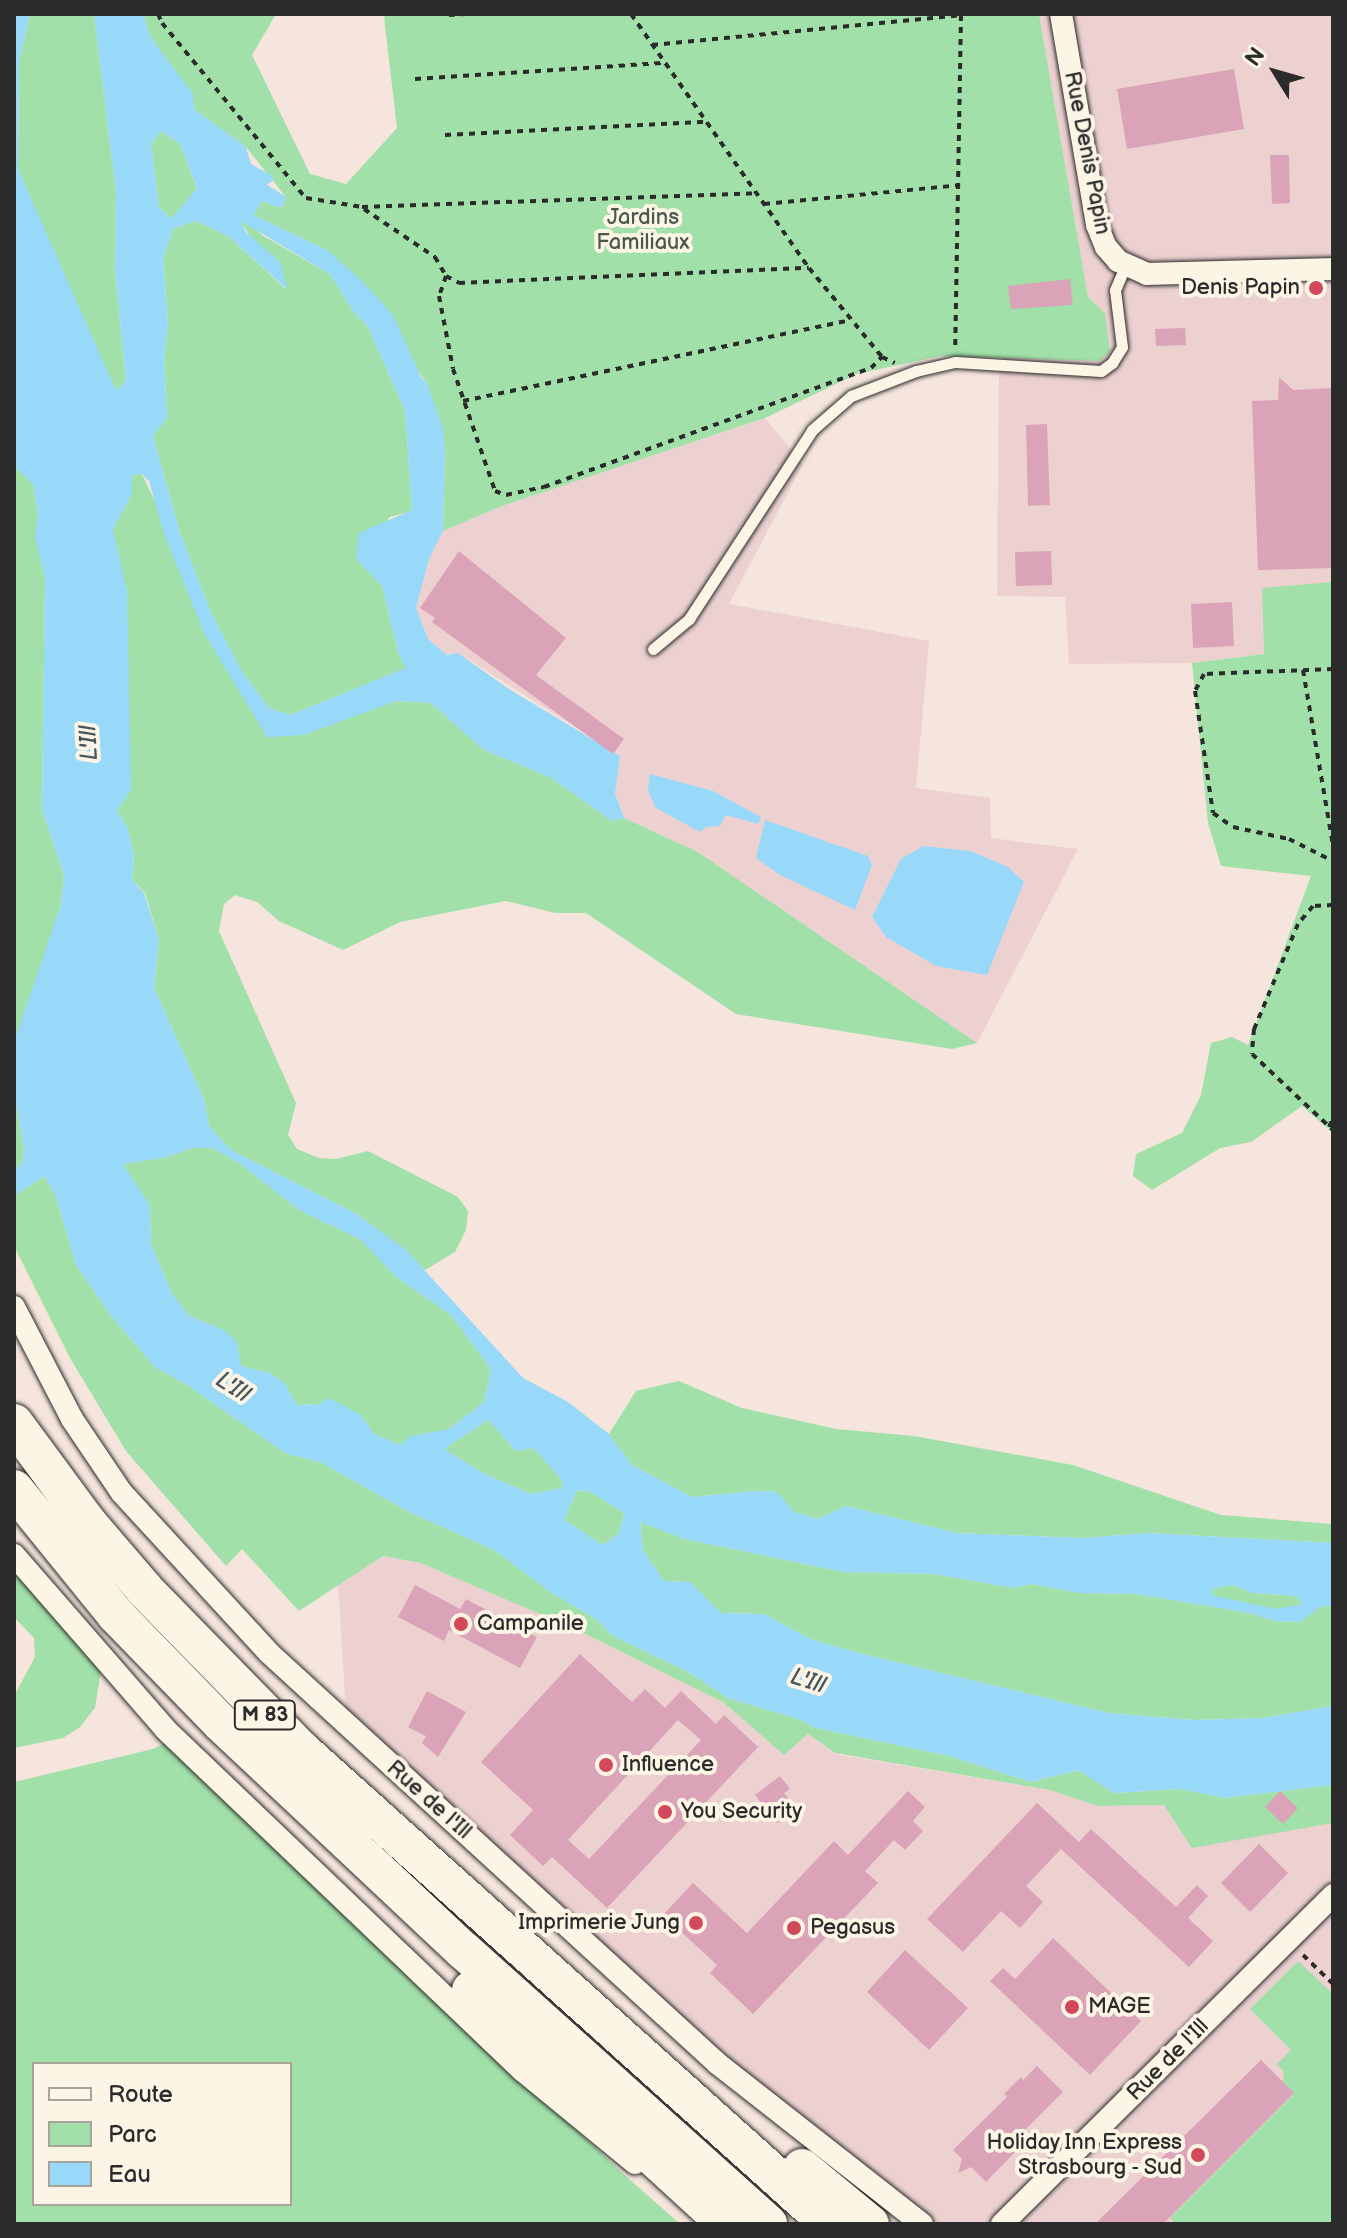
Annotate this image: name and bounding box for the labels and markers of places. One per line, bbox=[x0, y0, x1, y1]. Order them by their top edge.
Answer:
place label: Denis Papin bbox=[1181, 275, 1300, 301]
marker: Denis Papin bbox=[1307, 279, 1325, 297]
place label: Campanile bbox=[477, 1611, 584, 1637]
marker: Campanile bbox=[452, 1615, 470, 1633]
place label: Influence bbox=[622, 1752, 714, 1778]
marker: Influence bbox=[597, 1756, 615, 1774]
place label: You Security bbox=[681, 1799, 803, 1825]
marker: You Security bbox=[656, 1803, 674, 1821]
place label: Imprimerie Jung bbox=[517, 1910, 680, 1936]
marker: Imprimerie Jung bbox=[687, 1914, 705, 1932]
place label: Pegasus bbox=[810, 1915, 895, 1941]
marker: Pegasus bbox=[785, 1919, 803, 1937]
place label: MAGE bbox=[1088, 1994, 1151, 2020]
marker: MAGE bbox=[1063, 1998, 1081, 2016]
place label: Holiday Inn Express Strasbourg - Sud bbox=[985, 2129, 1182, 2180]
marker: Holiday Inn Express Strasbourg - Sud bbox=[1189, 2146, 1207, 2164]

